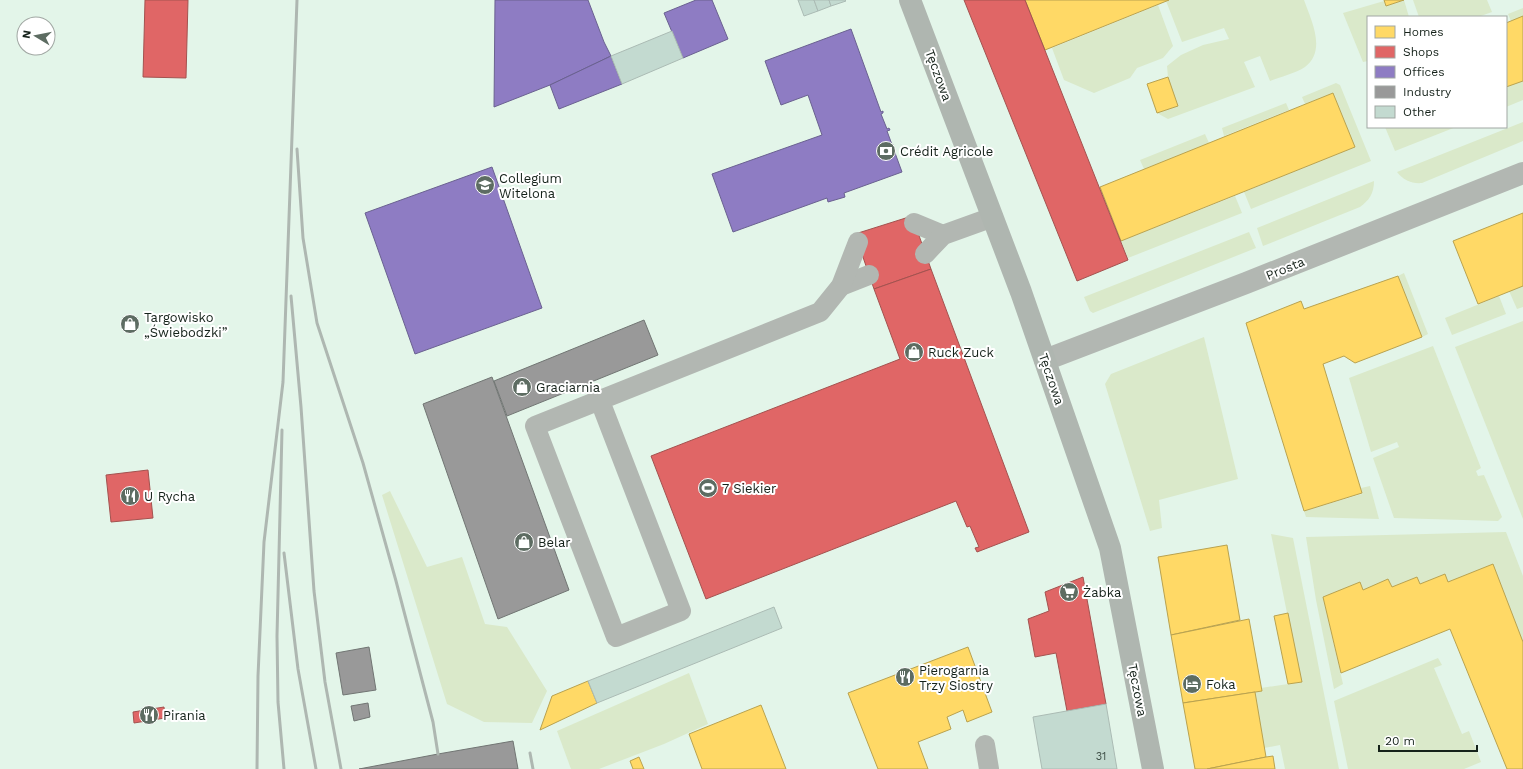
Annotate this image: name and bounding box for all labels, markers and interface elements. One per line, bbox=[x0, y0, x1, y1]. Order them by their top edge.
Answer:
north arrow bbox=[16, 16, 56, 56]
legend bbox=[1367, 16, 1507, 128]
text: Homes bbox=[1403, 25, 1444, 39]
text: N bbox=[20, 29, 34, 39]
text: Shops bbox=[1403, 45, 1439, 59]
street label: Tęczowa bbox=[922, 47, 955, 104]
text: Offices bbox=[1403, 65, 1445, 79]
text: Industry bbox=[1403, 85, 1452, 99]
text: Other bbox=[1403, 105, 1436, 119]
bank icon: Crédit Agricole bbox=[875, 140, 897, 162]
place label: Crédit Agricole bbox=[900, 144, 993, 159]
place label: Collegium Witelona bbox=[499, 171, 562, 201]
school or university icon: Collegium Witelona bbox=[474, 174, 496, 196]
street label: Prosta bbox=[1264, 254, 1307, 283]
place label: Targowisko „Świebodzki” bbox=[144, 310, 228, 340]
shop icon: Targowisko „Świebodzki” bbox=[119, 313, 141, 335]
shop icon: Ruck Zuck bbox=[903, 341, 925, 363]
place label: Ruck Zuck bbox=[928, 345, 995, 360]
street label: Tęczowa bbox=[1036, 351, 1068, 408]
shop icon: Graciarnia bbox=[511, 376, 533, 398]
place label: Graciarnia bbox=[536, 380, 601, 395]
sports icon: 7 Siekier bbox=[697, 477, 719, 499]
place label: 7 Siekier bbox=[722, 481, 776, 496]
restaurant icon: U Rycha bbox=[119, 485, 141, 507]
place label: U Rycha bbox=[144, 489, 196, 504]
shop icon: Belar bbox=[513, 531, 535, 553]
place label: Belar bbox=[538, 535, 571, 550]
supermarket icon: Żabka bbox=[1058, 581, 1080, 603]
place label: Żabka bbox=[1083, 585, 1122, 600]
street label: Tęczowa bbox=[1125, 662, 1150, 719]
place label: Pierogarnia Trzy Siostry bbox=[919, 663, 993, 693]
restaurant icon: Pierogarnia Trzy Siostry bbox=[894, 666, 916, 688]
hotel icon: Foka bbox=[1181, 673, 1203, 695]
place label: Foka bbox=[1206, 677, 1236, 692]
restaurant icon: Pirania bbox=[138, 704, 160, 726]
place label: Pirania bbox=[163, 708, 206, 723]
scale bar bbox=[1379, 727, 1477, 753]
text: 20 m bbox=[1385, 734, 1415, 748]
house number: 31 bbox=[1096, 750, 1106, 763]

